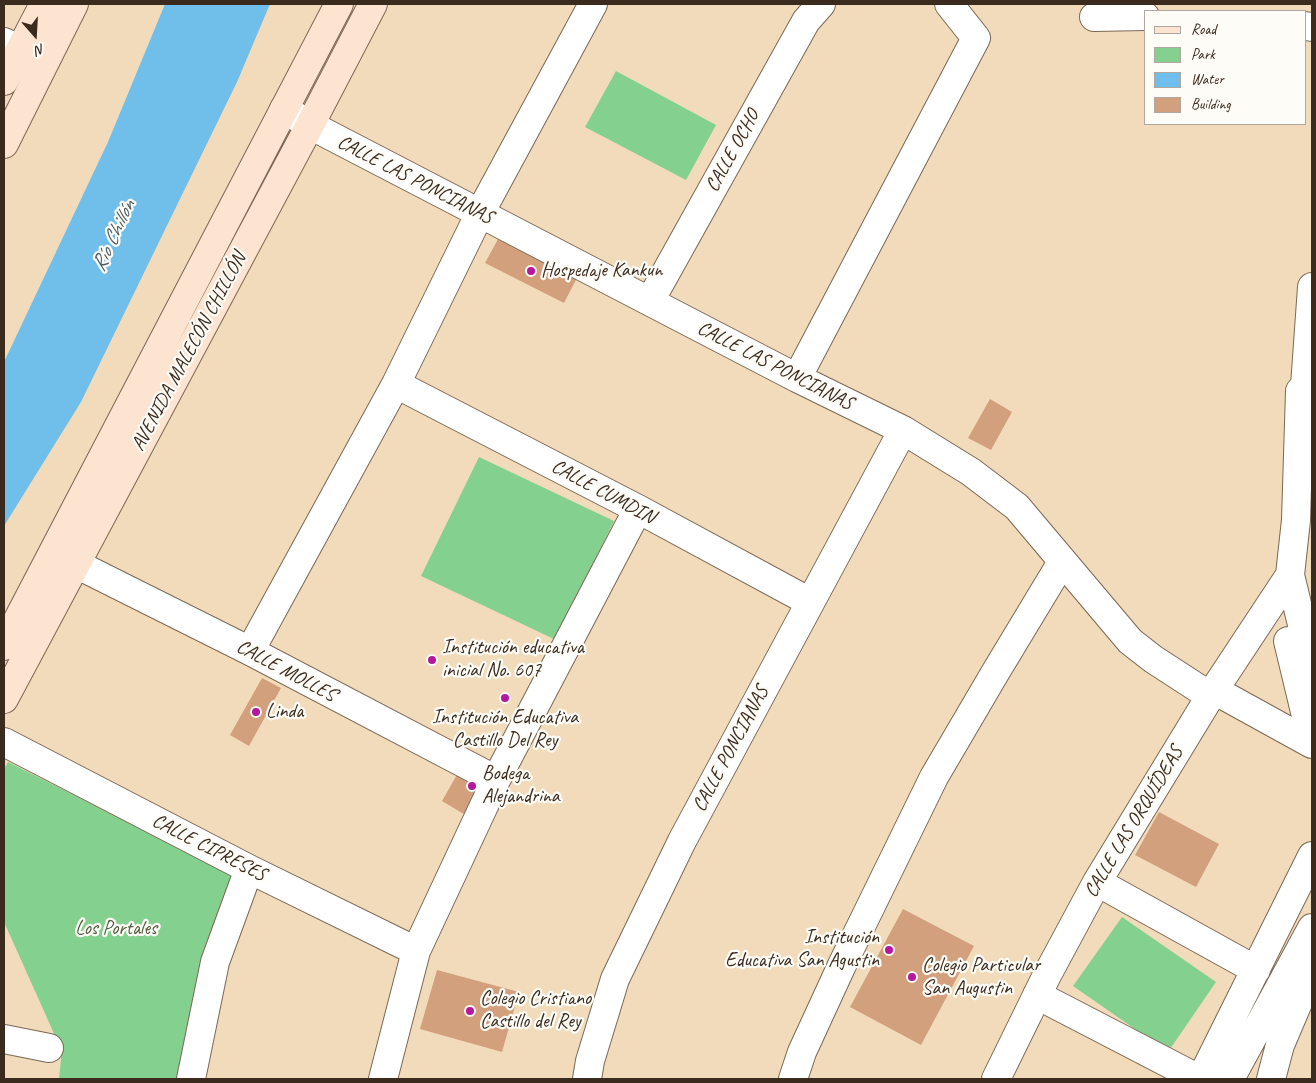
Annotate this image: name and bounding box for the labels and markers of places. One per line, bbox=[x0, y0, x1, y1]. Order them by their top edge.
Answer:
place label: Hospedaje Kankun bbox=[541, 259, 662, 283]
marker: Hospedaje Kankun bbox=[525, 265, 537, 277]
place label: Institución educativa inicial No. 607 bbox=[442, 636, 584, 683]
marker: Institución educativa inicial No. 607 bbox=[426, 654, 438, 666]
marker: Institución Educativa Castillo Del Rey bbox=[499, 692, 511, 704]
place label: Linda bbox=[266, 700, 303, 724]
marker: Linda bbox=[250, 706, 262, 718]
place label: Institución Educativa Castillo Del Rey bbox=[432, 706, 578, 753]
place label: Bodega Alejandrina bbox=[482, 762, 560, 809]
marker: Bodega Alejandrina bbox=[466, 780, 478, 792]
place label: Institución Educativa San Agustin bbox=[725, 926, 879, 973]
marker: Institución Educativa San Agustin bbox=[883, 944, 895, 956]
place label: Colegio Particular San Augustin bbox=[922, 954, 1040, 1001]
marker: Colegio Particular San Augustin bbox=[906, 971, 918, 983]
place label: Colegio Cristiano Castillo del Rey bbox=[480, 987, 591, 1034]
marker: Colegio Cristiano Castillo del Rey bbox=[464, 1005, 476, 1017]

